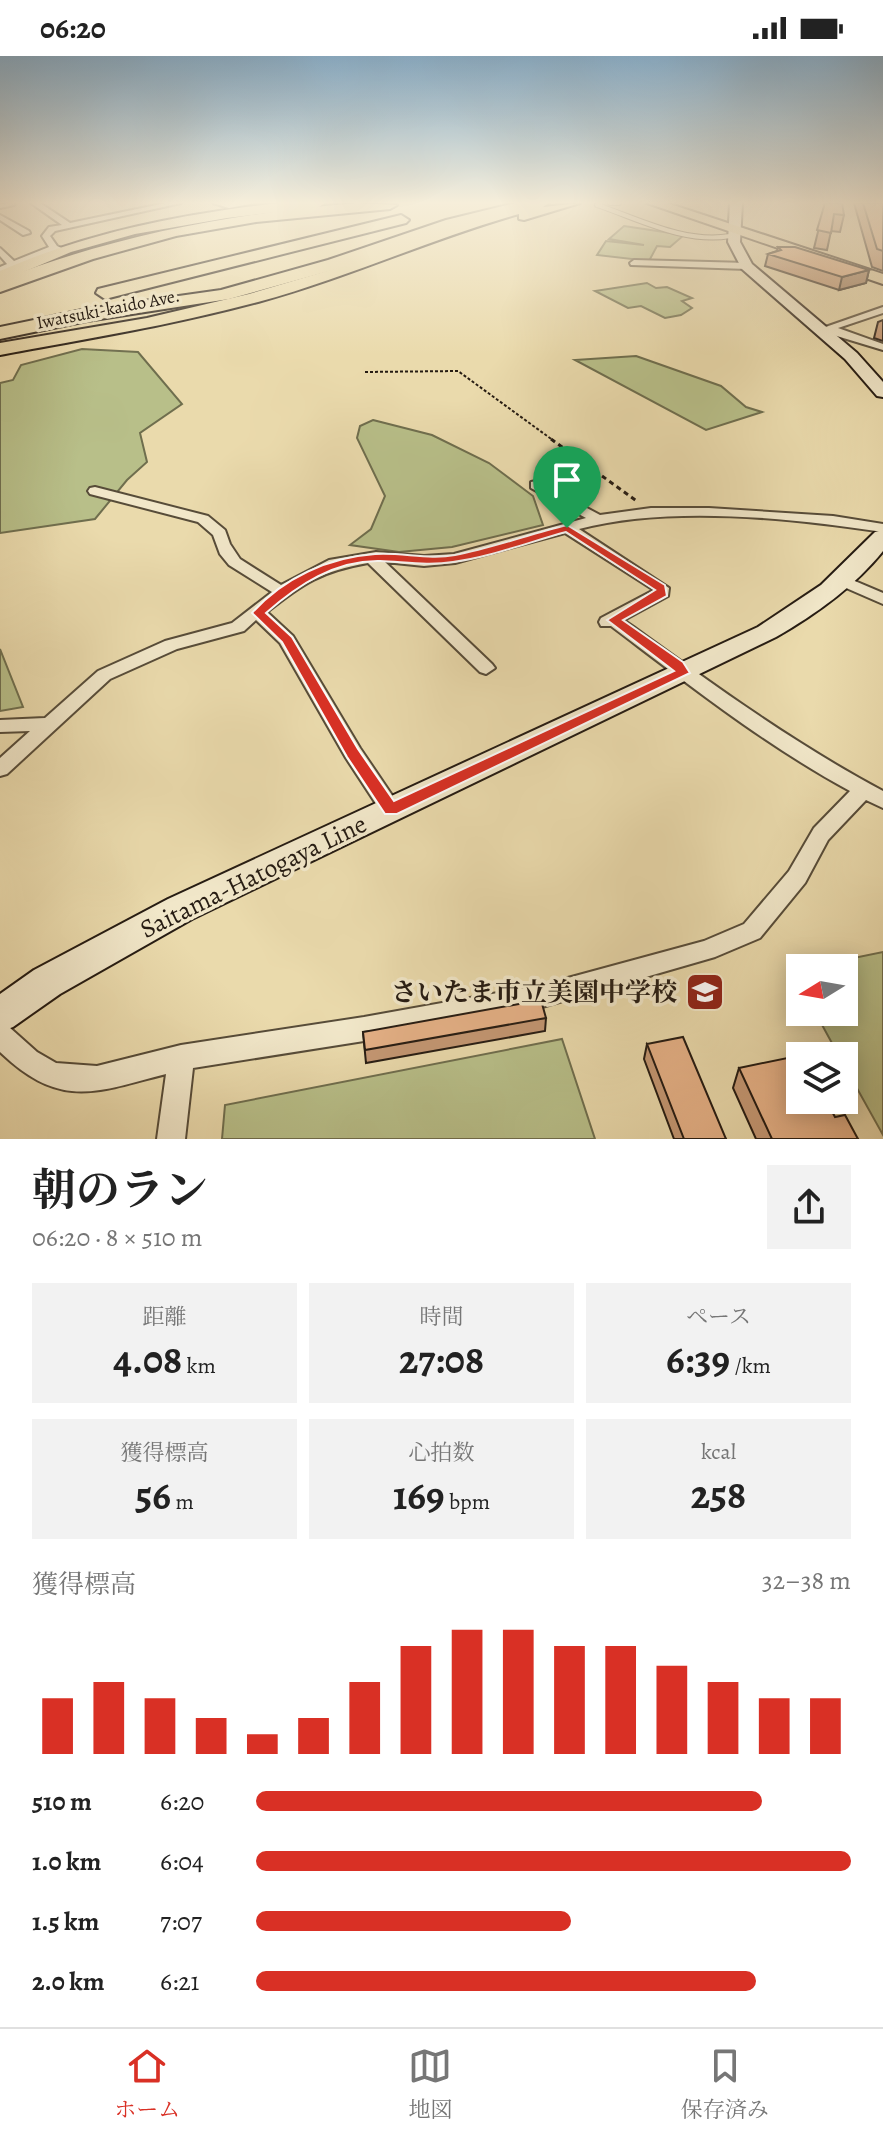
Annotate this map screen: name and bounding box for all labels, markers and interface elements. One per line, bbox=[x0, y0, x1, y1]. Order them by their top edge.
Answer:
text: 06:20 bbox=[40, 8, 106, 48]
street label: Iwatsuki-kaido Ave. bbox=[34, 283, 182, 335]
pin bbox=[533, 446, 601, 528]
icon: arrive bbox=[545, 458, 589, 502]
street label: Saitama-Hatogaya Line bbox=[134, 806, 372, 947]
north arrow bbox=[786, 954, 858, 1026]
map controls bbox=[786, 954, 858, 1114]
school or university icon: さいたま市立美園中学校 bbox=[684, 971, 726, 1013]
place label: さいたま市立美園中学校 bbox=[391, 975, 677, 1010]
button: layers bbox=[786, 1042, 858, 1114]
text: 朝のラン bbox=[32, 1160, 208, 1220]
button: share bbox=[767, 1165, 851, 1249]
text: 06:20 · 8 × 510 m bbox=[32, 1220, 202, 1255]
text: 距離 bbox=[142, 1302, 187, 1332]
text: 時間 bbox=[419, 1302, 464, 1332]
text: ペース bbox=[686, 1302, 751, 1332]
text: 4.08 bbox=[113, 1332, 182, 1387]
text: 27:08 bbox=[399, 1332, 484, 1387]
text: 6:39 bbox=[666, 1332, 730, 1387]
text: km bbox=[182, 1351, 216, 1381]
text: /km bbox=[730, 1351, 771, 1381]
text: kcal bbox=[701, 1437, 736, 1467]
text: 獲得標高 bbox=[120, 1438, 209, 1468]
text: 心拍数 bbox=[408, 1438, 475, 1468]
text: 258 bbox=[691, 1467, 746, 1522]
text: 56 bbox=[135, 1468, 171, 1523]
text: 169 bbox=[393, 1468, 445, 1523]
text: m bbox=[171, 1487, 194, 1517]
text: bpm bbox=[445, 1487, 490, 1517]
text: 32–38 m bbox=[762, 1563, 851, 1598]
text: 獲得標高 bbox=[32, 1567, 136, 1602]
text: 510 m bbox=[32, 1784, 92, 1819]
text: 6:20 bbox=[160, 1784, 204, 1819]
text: 1.0 km bbox=[32, 1844, 101, 1879]
text: 6:04 bbox=[160, 1844, 204, 1879]
text: 1.5 km bbox=[32, 1904, 99, 1939]
text: 7:07 bbox=[160, 1904, 202, 1939]
text: 2.0 km bbox=[32, 1964, 105, 1999]
text: 6:21 bbox=[160, 1964, 199, 1999]
tab: ホーム bbox=[114, 2044, 180, 2125]
tab: 地図 bbox=[408, 2044, 453, 2125]
tab: 保存済み bbox=[681, 2044, 769, 2125]

